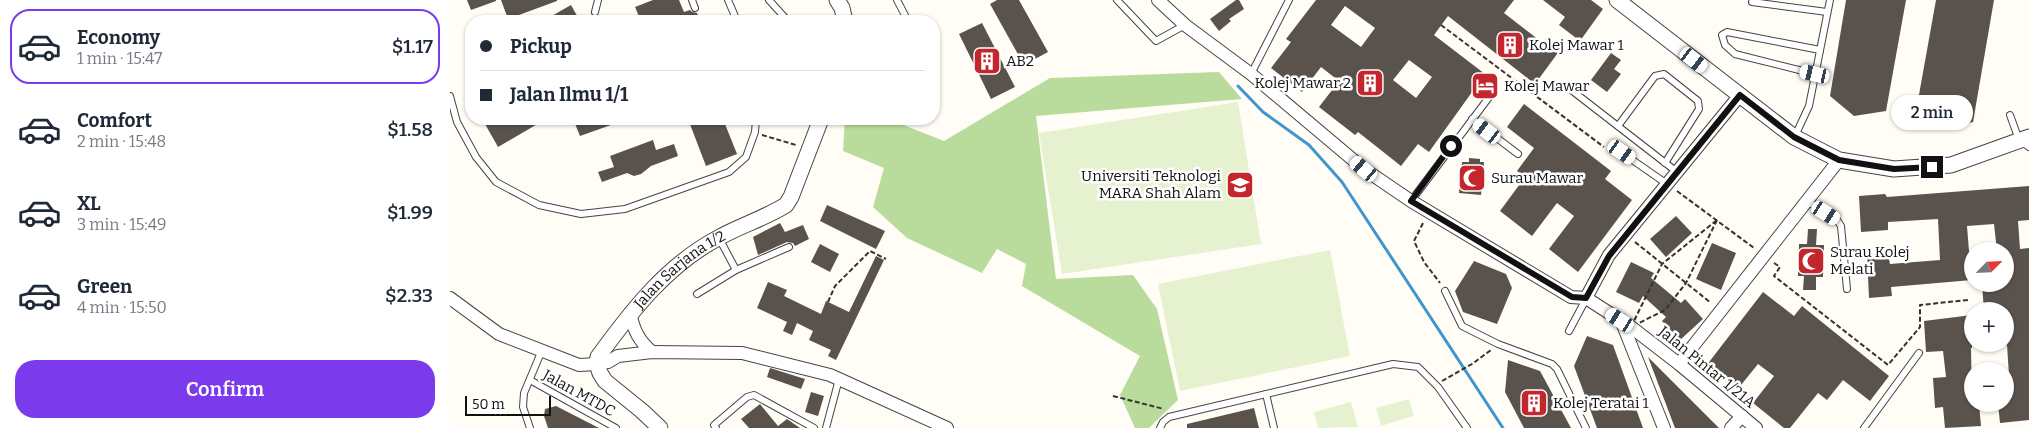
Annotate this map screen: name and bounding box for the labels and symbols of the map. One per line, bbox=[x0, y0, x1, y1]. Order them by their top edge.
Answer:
building icon: Kolej Mawar 1 bbox=[1495, 30, 1525, 60]
place label: Kolej Mawar 1 bbox=[1529, 36, 1624, 54]
car bbox=[1677, 45, 1710, 75]
building icon: AB2 bbox=[972, 46, 1002, 76]
place label: AB2 bbox=[1006, 52, 1034, 70]
car bbox=[1798, 63, 1831, 85]
building icon: Kolej Mawar 2 bbox=[1355, 68, 1385, 98]
hotel icon: Kolej Mawar bbox=[1470, 71, 1500, 101]
place label: Kolej Mawar 2 bbox=[1254, 74, 1351, 92]
place label: Kolej Mawar bbox=[1504, 77, 1590, 95]
callout: 2 min bbox=[1891, 94, 1973, 130]
car bbox=[1470, 116, 1503, 146]
route start bbox=[1440, 135, 1462, 157]
car bbox=[1605, 137, 1638, 167]
car bbox=[1347, 154, 1380, 184]
route end bbox=[1921, 156, 1943, 178]
mosque icon: Surau Mawar bbox=[1457, 163, 1487, 193]
place label: Universiti Teknologi MARA Shah Alam bbox=[1081, 167, 1222, 202]
place label: Surau Mawar bbox=[1491, 169, 1584, 187]
school or university icon: Universiti Teknologi MARA Shah Alam bbox=[1225, 170, 1255, 200]
car bbox=[1809, 199, 1842, 227]
street label: Jalan Sarjana 1/2 bbox=[630, 227, 728, 313]
north arrow bbox=[1964, 242, 2014, 292]
place label: Surau Kolej Melati bbox=[1830, 243, 1910, 278]
mosque icon: Surau Kolej Melati bbox=[1796, 246, 1826, 276]
car bbox=[1603, 306, 1636, 334]
street label: Jalan Pintar 1/21A bbox=[1654, 322, 1759, 412]
street label: Jalan MTDC bbox=[539, 365, 618, 420]
building icon: Kolej Teratai 1 bbox=[1519, 388, 1549, 418]
scale bar bbox=[465, 393, 551, 416]
place label: Kolej Teratai 1 bbox=[1553, 394, 1649, 412]

